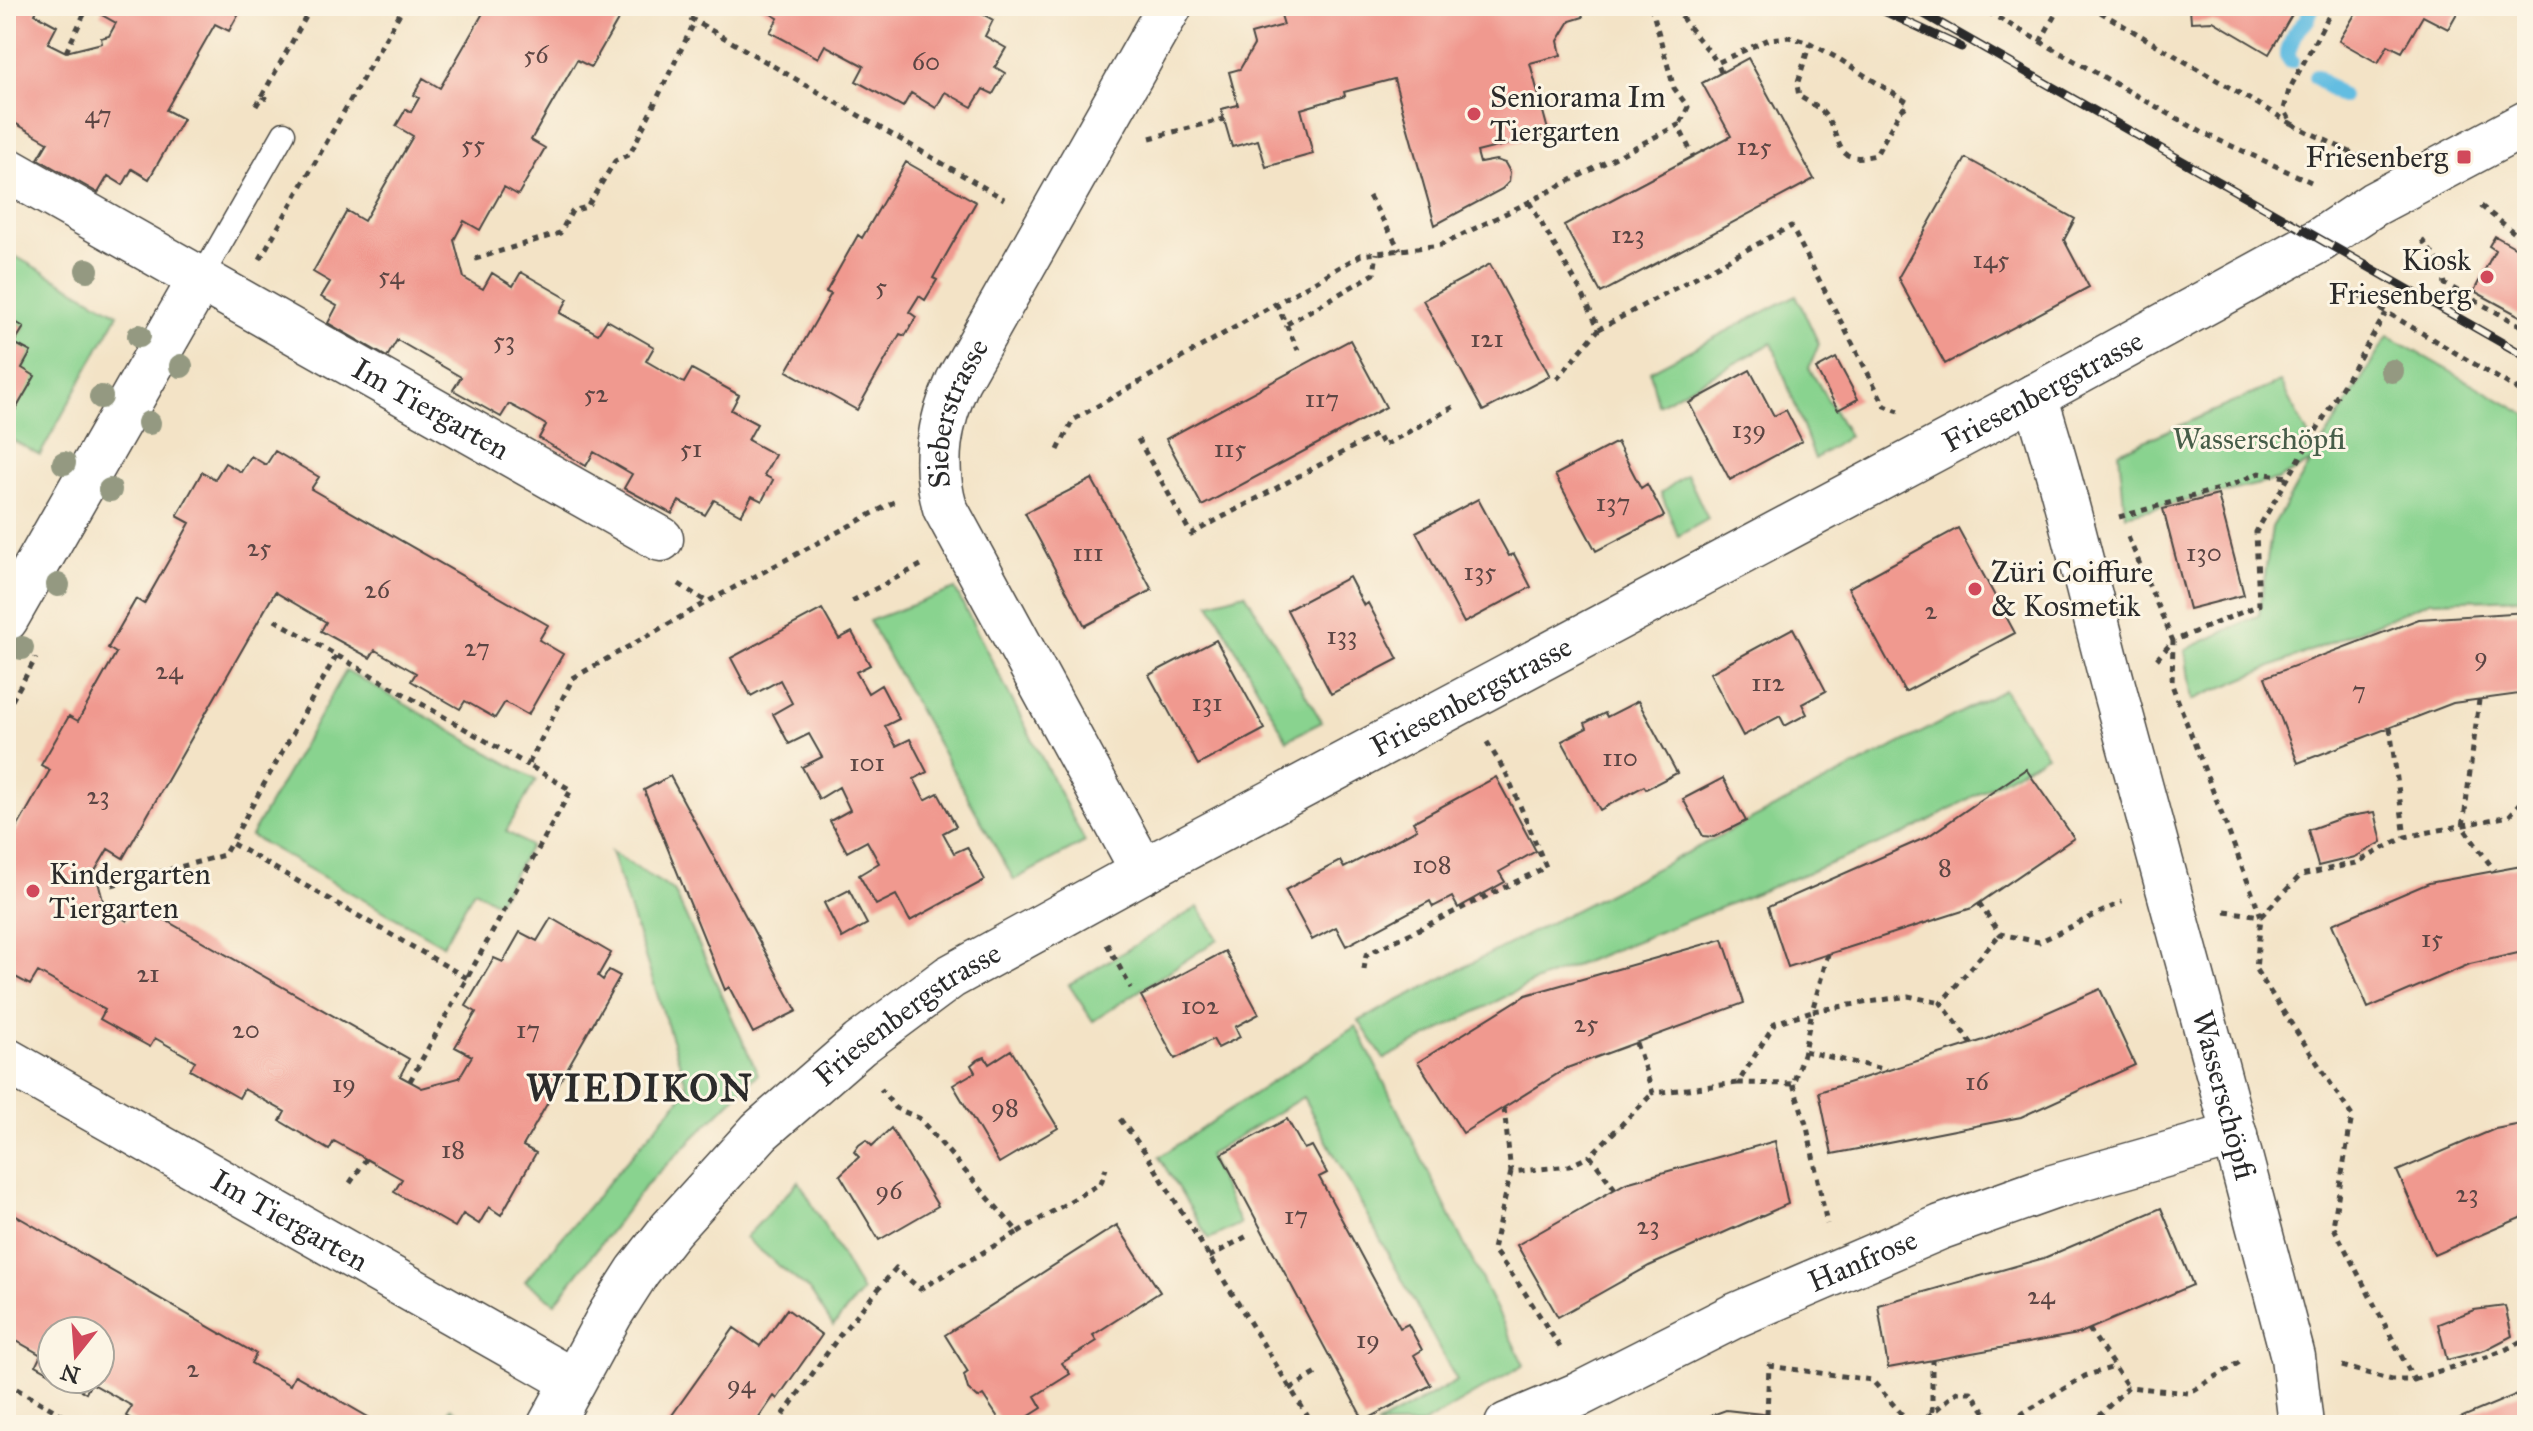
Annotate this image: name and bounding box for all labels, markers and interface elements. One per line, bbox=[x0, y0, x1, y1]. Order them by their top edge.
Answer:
house number: 56 bbox=[523, 38, 549, 70]
house number: 60 bbox=[912, 45, 940, 77]
place label: Seniorama Im Tiergarten bbox=[1490, 79, 1666, 149]
house number: 47 bbox=[84, 98, 112, 130]
marker: Seniorama Im Tiergarten bbox=[1465, 105, 1483, 123]
house number: 55 bbox=[461, 128, 485, 160]
house number: 125 bbox=[1737, 130, 1772, 162]
place label: Friesenberg bbox=[2305, 139, 2449, 175]
marker: Friesenberg bbox=[2455, 148, 2473, 166]
house number: 123 bbox=[1611, 218, 1645, 250]
place label: Kiosk Friesenberg bbox=[2328, 242, 2472, 312]
house number: 145 bbox=[1973, 243, 2009, 275]
house number: 54 bbox=[378, 259, 404, 291]
marker: Kiosk Friesenberg bbox=[2478, 268, 2496, 286]
house number: 5 bbox=[875, 270, 887, 302]
house number: 121 bbox=[1470, 322, 1504, 354]
street label: Friesenbergstrasse bbox=[1936, 322, 2149, 460]
house number: 53 bbox=[493, 324, 515, 356]
street label: Sieberstrasse bbox=[920, 332, 996, 490]
street label: Im Tiergarten bbox=[346, 350, 516, 468]
house number: 52 bbox=[584, 377, 609, 409]
house number: 117 bbox=[1305, 382, 1339, 414]
house number: 139 bbox=[1732, 413, 1766, 445]
park label: Wasserschöpfi bbox=[2172, 421, 2346, 457]
house number: 51 bbox=[680, 432, 702, 464]
house number: 115 bbox=[1214, 432, 1246, 464]
house number: 137 bbox=[1596, 486, 1630, 518]
house number: 25 bbox=[247, 531, 271, 563]
house number: 111 bbox=[1073, 536, 1103, 568]
house number: 130 bbox=[2186, 536, 2222, 568]
place label: Züri Coiffure & Kosmetik bbox=[1991, 554, 2153, 624]
house number: 135 bbox=[1464, 555, 1496, 587]
house number: 26 bbox=[364, 573, 391, 605]
marker: Züri Coiffure & Kosmetik bbox=[1966, 580, 1984, 598]
house number: 2 bbox=[1925, 594, 1938, 626]
house number: 133 bbox=[1326, 619, 1358, 651]
street label: Friesenbergstrasse bbox=[1364, 628, 1578, 764]
house number: 27 bbox=[464, 631, 490, 663]
house number: 9 bbox=[2474, 640, 2488, 672]
house number: 24 bbox=[155, 654, 183, 686]
house number: 112 bbox=[1751, 666, 1785, 698]
house number: 7 bbox=[2352, 674, 2366, 706]
house number: 131 bbox=[1192, 686, 1222, 718]
house number: 110 bbox=[1602, 741, 1638, 773]
house number: 101 bbox=[849, 746, 885, 778]
house number: 23 bbox=[86, 779, 110, 811]
house number: 108 bbox=[1412, 848, 1452, 880]
house number: 8 bbox=[1938, 851, 1952, 883]
place label: Kindergarten Tiergarten bbox=[49, 856, 211, 926]
marker: Kindergarten Tiergarten bbox=[24, 882, 42, 900]
house number: 15 bbox=[2421, 922, 2443, 954]
street label: Friesenbergstrasse bbox=[807, 935, 1007, 1094]
house number: 21 bbox=[136, 957, 160, 989]
house number: 102 bbox=[1181, 989, 1219, 1021]
house number: 25 bbox=[1574, 1007, 1598, 1039]
street label: Wasserschöpfi bbox=[2184, 1007, 2264, 1184]
house number: 20 bbox=[232, 1013, 260, 1045]
house number: 17 bbox=[516, 1013, 540, 1045]
district label: WIEDIKON bbox=[526, 1065, 754, 1111]
house number: 16 bbox=[1965, 1065, 1989, 1097]
house number: 19 bbox=[332, 1067, 356, 1099]
house number: 98 bbox=[991, 1091, 1019, 1123]
house number: 18 bbox=[441, 1133, 465, 1165]
street label: Im Tiergarten bbox=[205, 1162, 374, 1279]
house number: 96 bbox=[875, 1174, 903, 1206]
house number: 23 bbox=[2455, 1177, 2479, 1209]
house number: 17 bbox=[1284, 1199, 1308, 1231]
house number: 23 bbox=[1636, 1209, 1660, 1241]
street label: Hanfrose bbox=[1803, 1221, 1923, 1300]
house number: 24 bbox=[2027, 1279, 2055, 1311]
north arrow bbox=[36, 1315, 116, 1395]
house number: 19 bbox=[1356, 1323, 1380, 1355]
house number: 2 bbox=[187, 1352, 200, 1384]
text: N bbox=[57, 1358, 83, 1389]
house number: 94 bbox=[727, 1368, 756, 1400]

